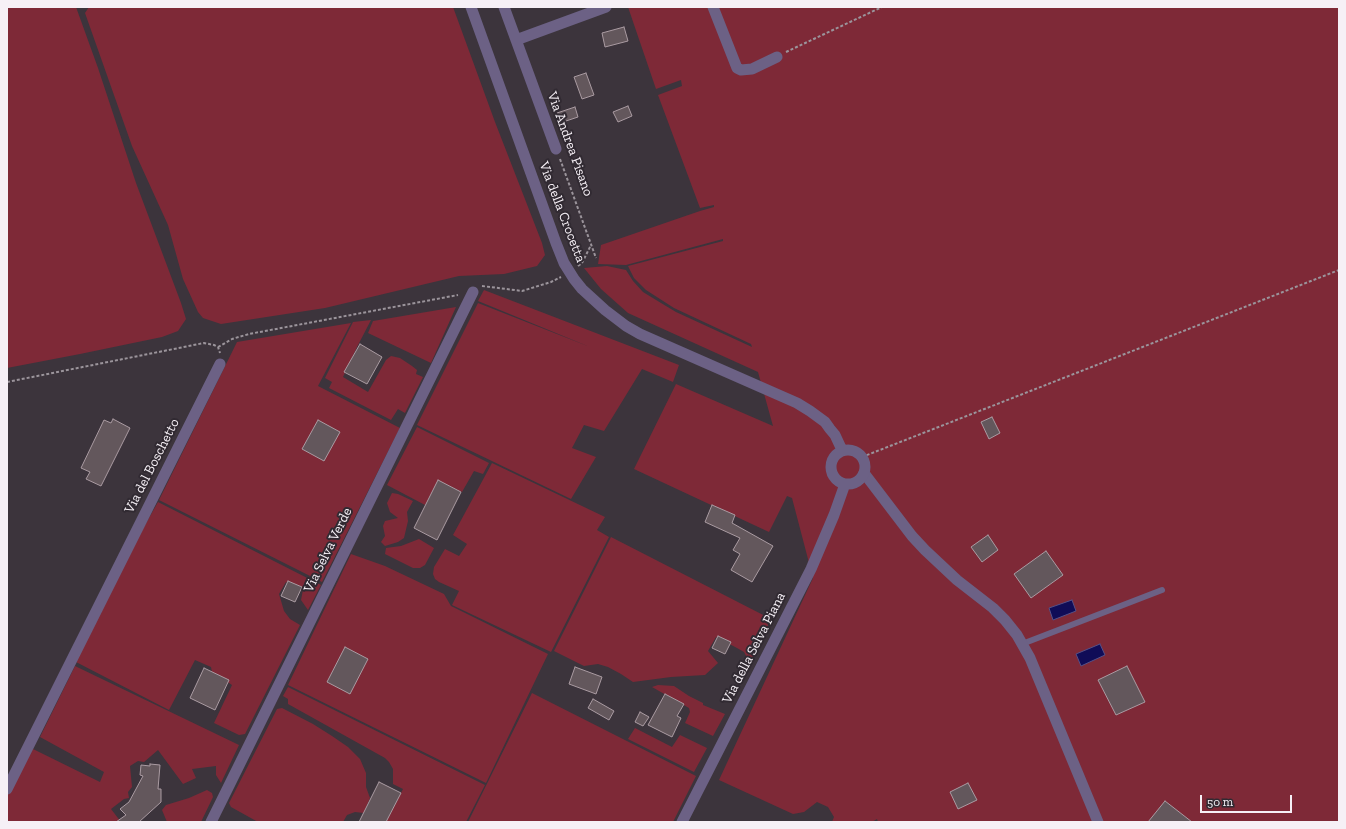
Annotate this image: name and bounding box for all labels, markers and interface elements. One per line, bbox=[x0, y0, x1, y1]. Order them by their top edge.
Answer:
street label: Via Andrea Pisano bbox=[543, 89, 597, 199]
street label: Via della Crocetta bbox=[535, 159, 589, 265]
street label: Via del Boschetto bbox=[121, 416, 183, 516]
street label: Via Selva Verde bbox=[300, 505, 356, 595]
street label: Via della Selva Piana bbox=[719, 590, 789, 706]
scale bar bbox=[1202, 787, 1294, 813]
text: 50 m bbox=[1207, 795, 1233, 809]

